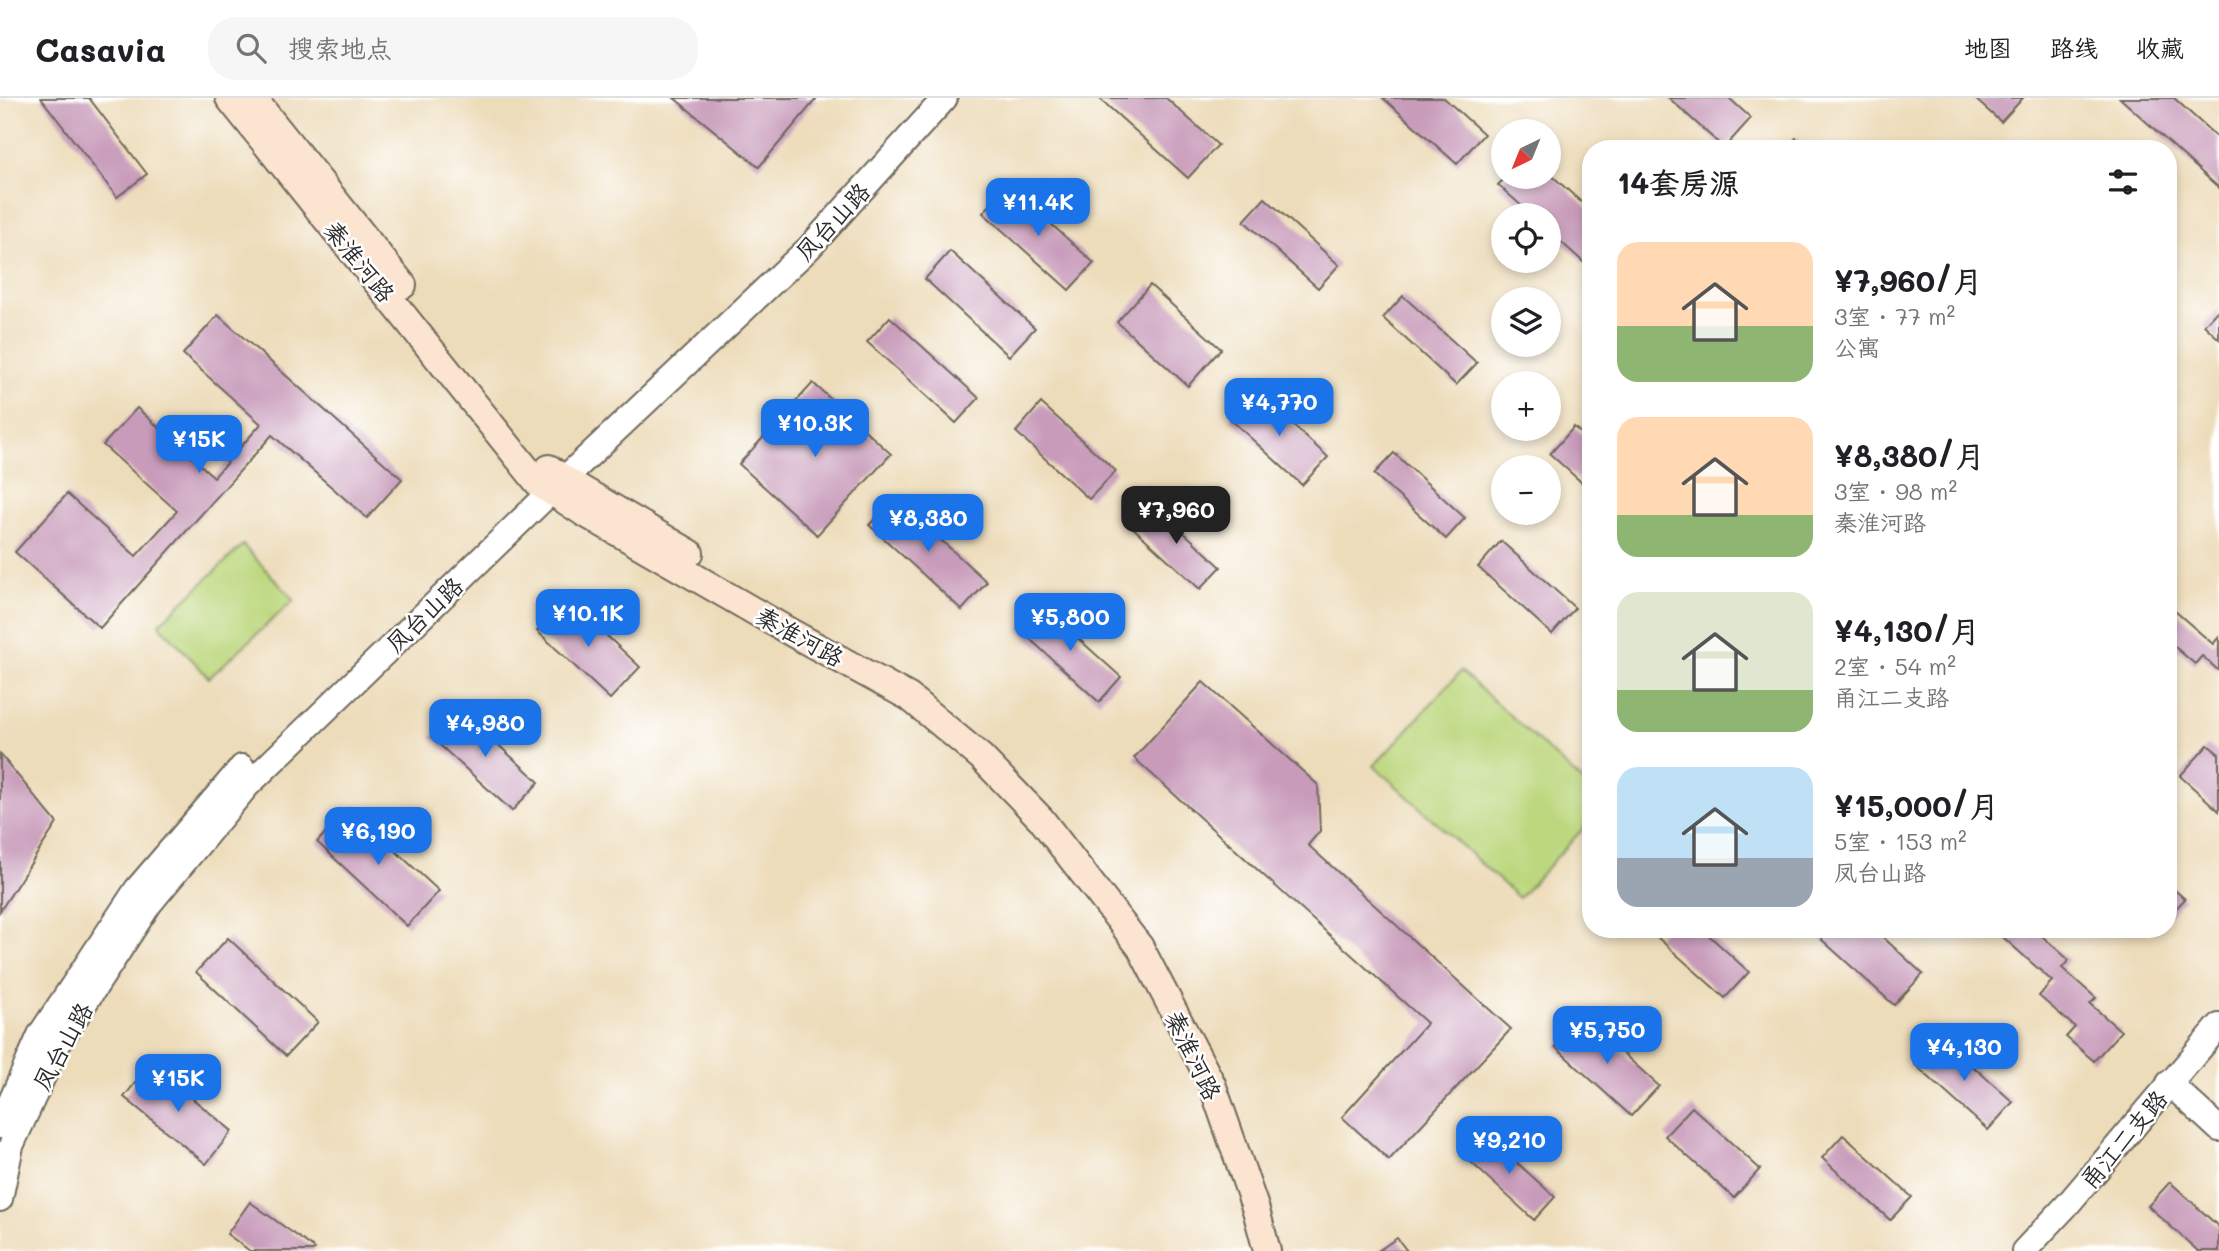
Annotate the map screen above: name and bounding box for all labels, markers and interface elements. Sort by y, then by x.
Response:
search box [208,17,698,80]
text: Casavia [35,27,166,70]
icon: search [232,29,270,67]
text: 搜索地点 [288,31,392,65]
text: 地图 [1964,32,2012,63]
text: 路线 [2050,32,2098,63]
text: 收藏 [2136,32,2184,63]
north arrow [1491,119,1561,189]
map controls [1491,119,1561,525]
text: 14套房源 [1617,162,1739,202]
icon: filters [2104,163,2142,201]
street label: 凤台山路 [788,175,876,267]
pin: ¥11.4K [981,178,1095,238]
text: ¥11.4K [1002,186,1074,216]
button: locate [1491,203,1561,273]
street label: 秦淮河路 [318,214,402,308]
text: ¥7,960/月 [1834,260,1983,300]
icon: home [1673,270,1757,354]
button: layers [1491,287,1561,357]
text: 3室 · 77 m² [1834,301,1955,331]
text: 公寓 [1834,332,1880,362]
button: + [1491,371,1561,441]
pin: ¥4,770 [1222,378,1336,438]
text: ¥4,770 [1240,386,1318,416]
pin: ¥10.3K [758,400,872,459]
text: ¥10.3K [777,407,853,437]
pin: ¥15K [158,416,240,475]
text: ¥15K [172,423,226,453]
text: ¥8,380/月 [1834,435,1985,475]
icon: home [1673,445,1757,529]
button: − [1491,455,1561,525]
text: 3室 · 98 m² [1834,476,1957,506]
pin: ¥7,960 [1119,486,1233,546]
pin: ¥8,380 [871,494,985,554]
text: ¥7,960 [1137,494,1215,524]
text: ¥8,380 [888,502,968,532]
text: 秦淮河路 [1834,507,1926,537]
street label: 凤台山路 [379,570,469,658]
pin: ¥10.1K [531,589,645,649]
pin: ¥5,800 [1013,594,1127,653]
text: ¥10.1K [552,597,624,627]
street label: 秦淮河路 [751,599,849,673]
text: ¥5,800 [1030,601,1110,631]
text: ¥4,130/月 [1834,610,1980,650]
icon: home [1673,620,1757,704]
text: 2室 · 54 m² [1834,651,1956,681]
text: 甬江二支路 [1834,682,1949,712]
pin: ¥4,980 [428,700,542,759]
text: ¥4,980 [445,707,525,737]
text: ¥15,000/月 [1834,785,1999,825]
icon: home [1673,795,1757,879]
pin: ¥6,190 [321,808,435,867]
text: ¥6,190 [341,815,415,845]
text: 5室 · 153 m² [1834,826,1967,856]
text: 凤台山路 [1834,857,1926,887]
street label: 凤台山路 [25,997,99,1095]
street label: 秦淮河路 [1159,1005,1229,1105]
pin: ¥5,750 [1550,1006,1664,1066]
text: ¥5,750 [1569,1014,1645,1044]
pin: ¥4,130 [1907,1024,2021,1083]
text: ¥4,130 [1926,1031,2002,1061]
pin: ¥15K [137,1054,219,1114]
text: ¥15K [151,1062,205,1092]
street label: 甬江二支路 [2073,1083,2173,1195]
pin: ¥9,210 [1452,1116,1566,1176]
text: ¥9,210 [1472,1124,1546,1154]

